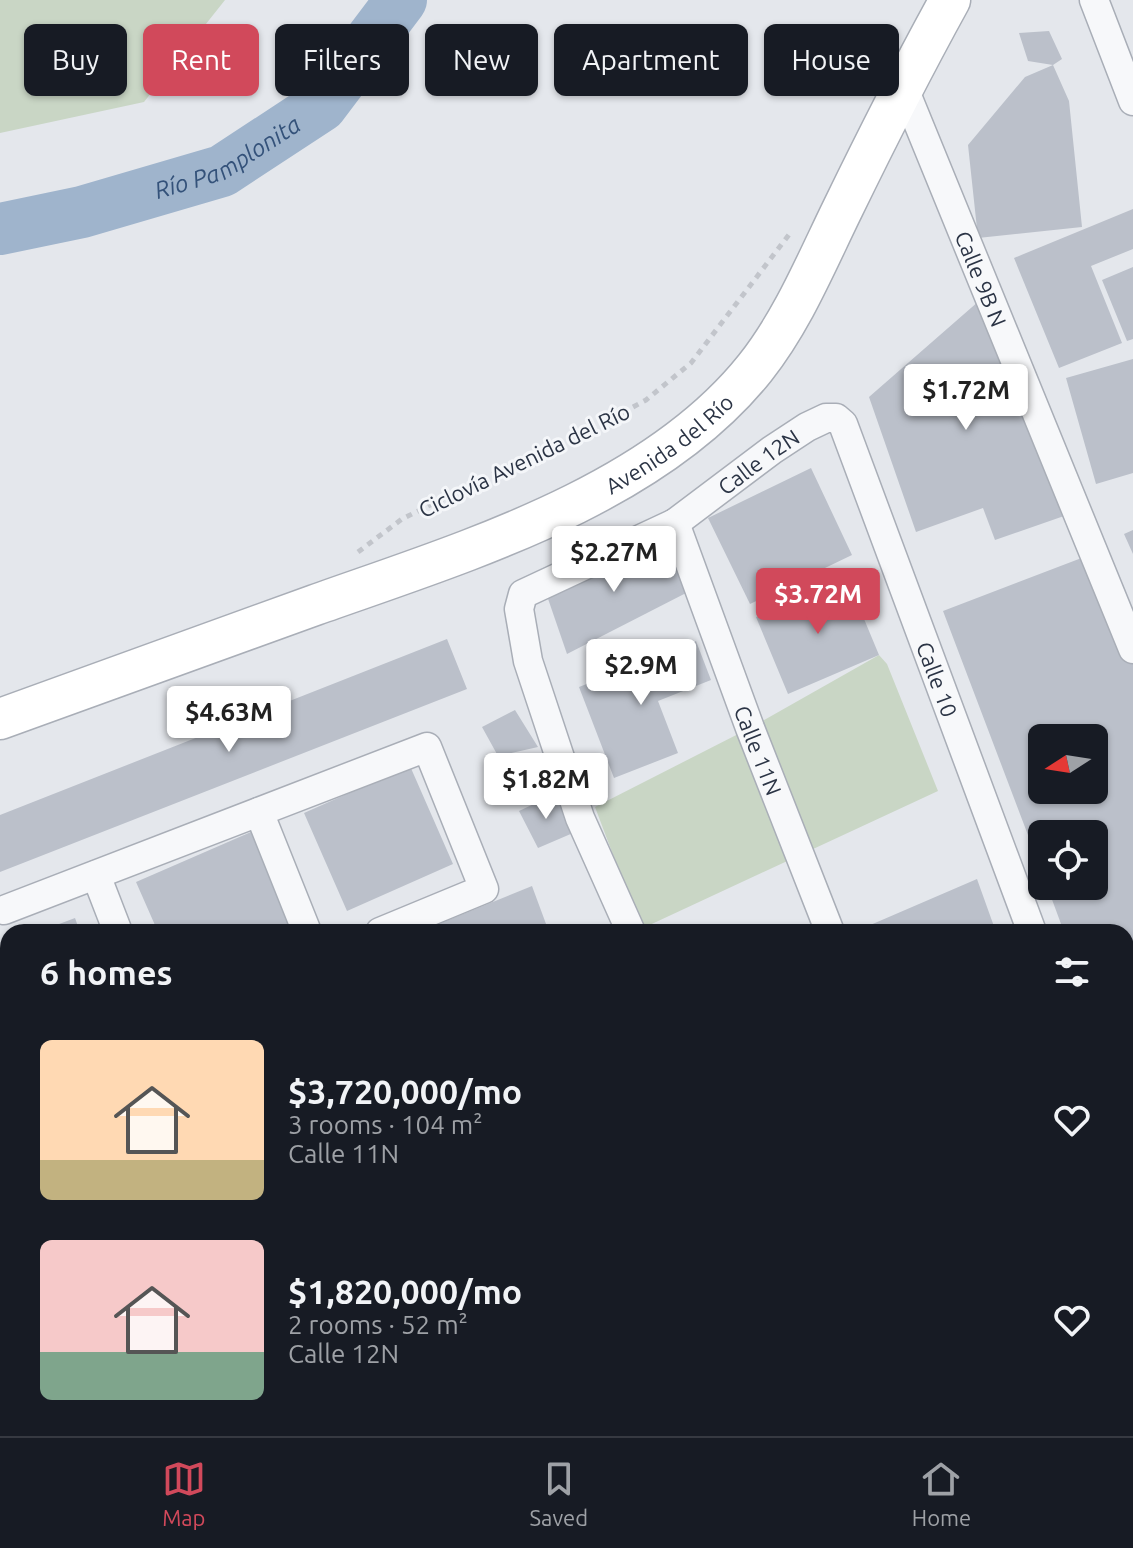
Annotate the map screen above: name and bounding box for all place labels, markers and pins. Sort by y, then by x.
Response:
pin: $1.72M [901,364,1031,432]
pin: $2.27M [549,526,679,594]
pin: $3.72M [753,568,883,636]
pin: $2.9M [585,639,697,707]
pin: $4.63M [164,686,294,754]
pin: $1.82M [481,753,611,821]

